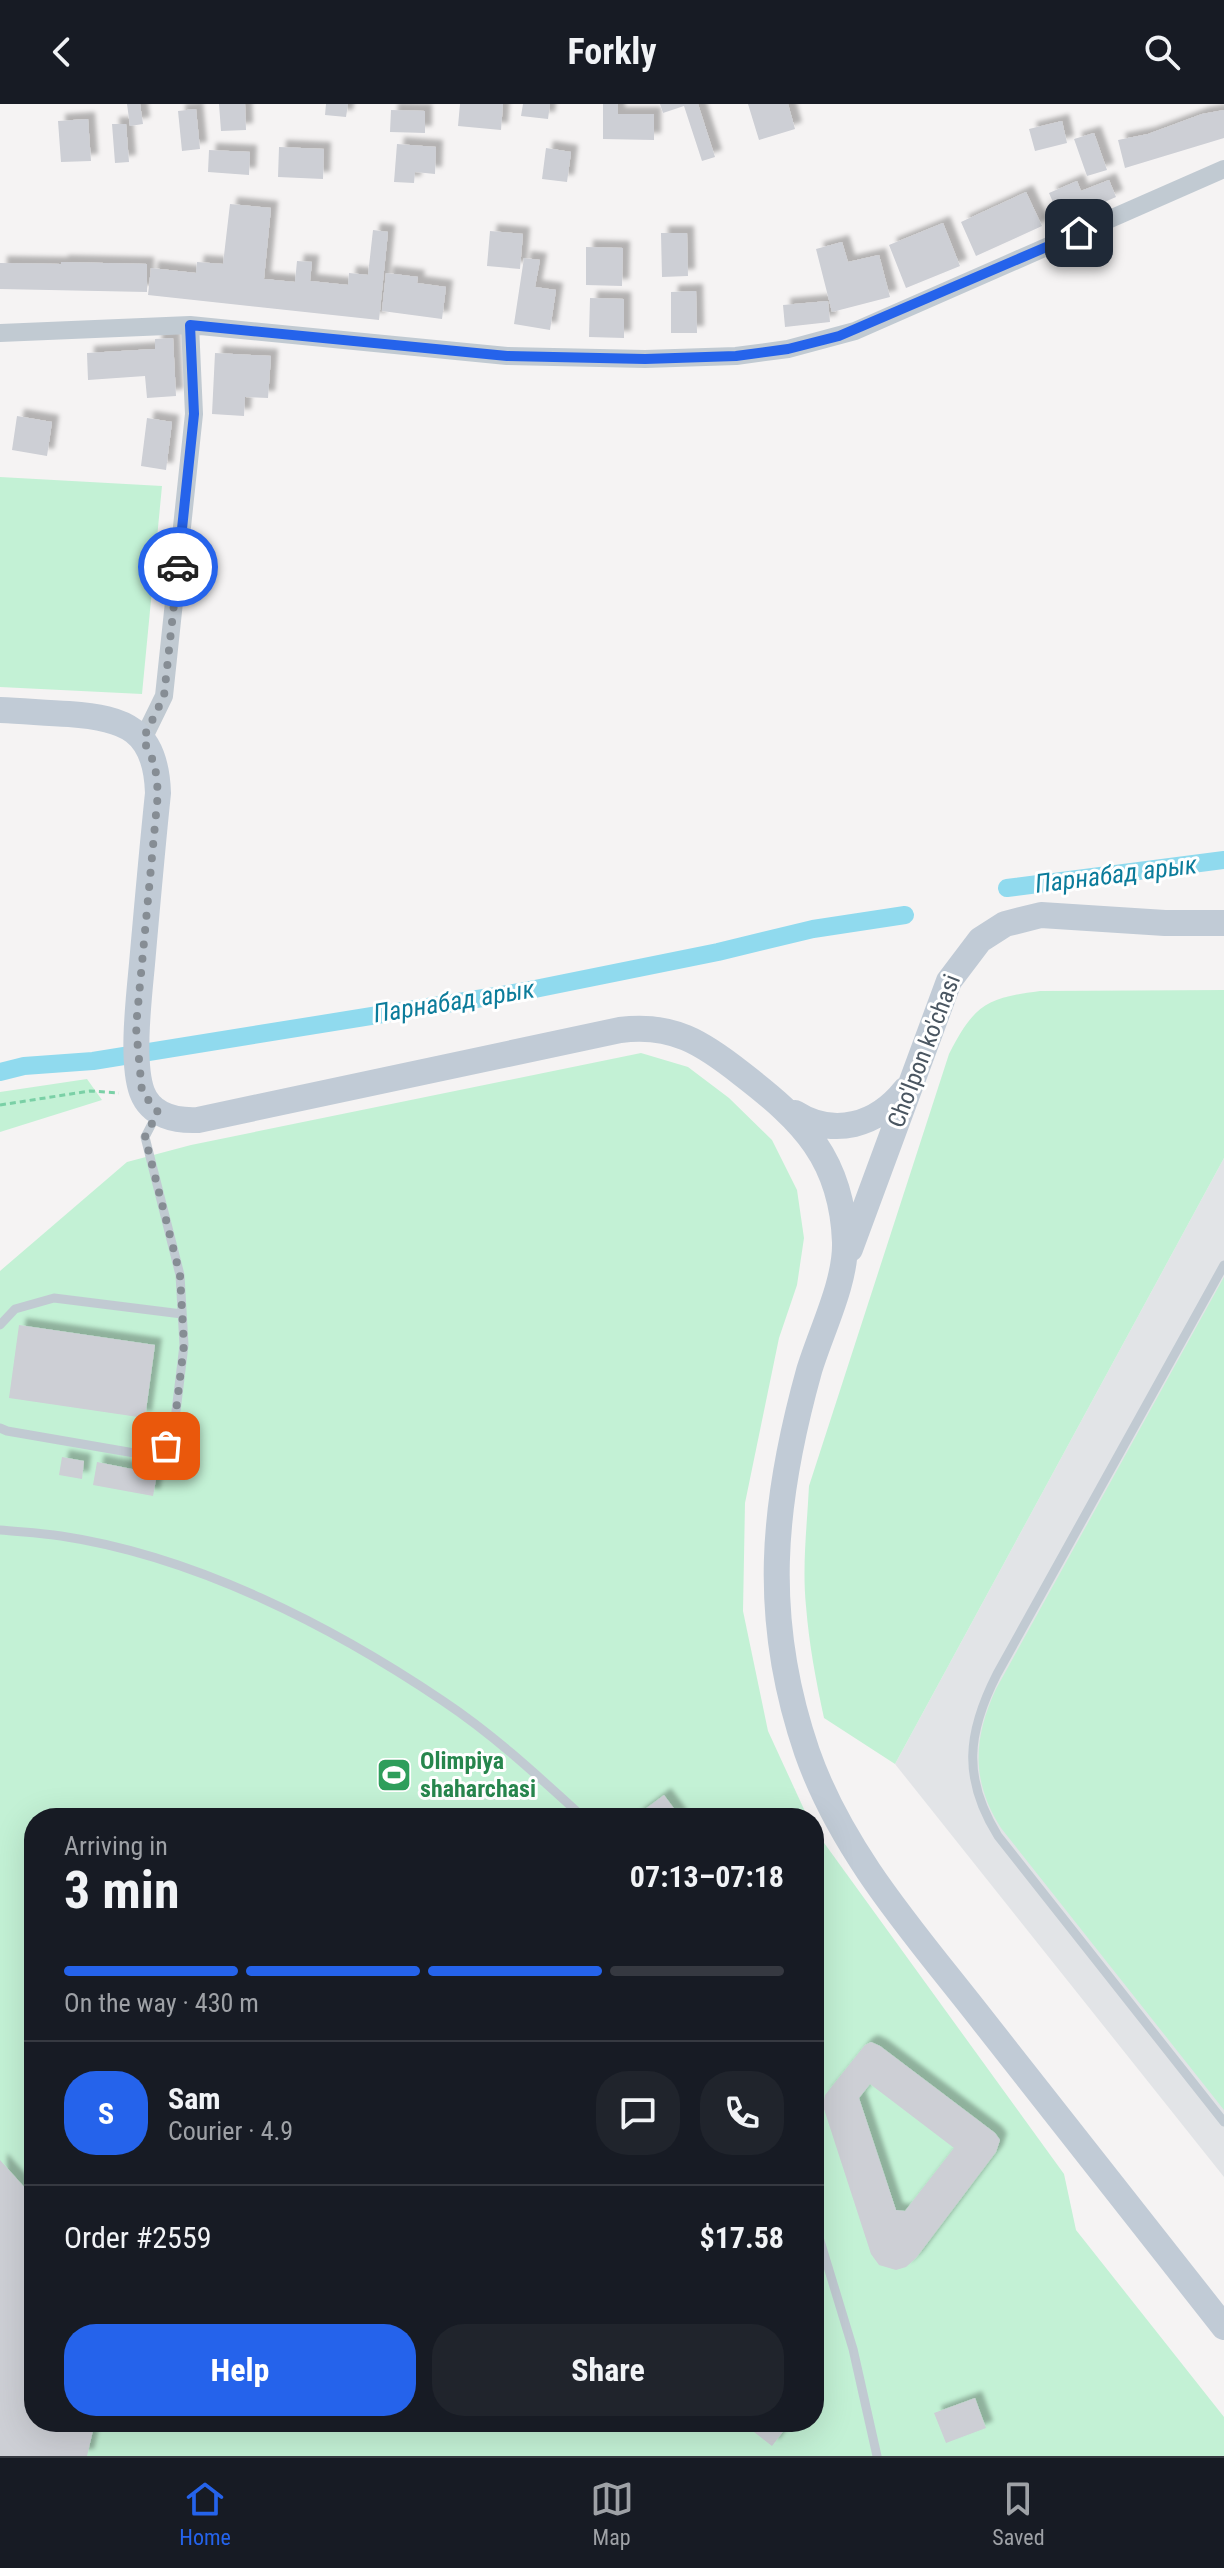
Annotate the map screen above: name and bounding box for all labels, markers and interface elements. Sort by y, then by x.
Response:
icon: back [40,30,84,74]
icon: search [1140,30,1184,74]
text: Forkly [568,31,656,73]
pin [1045,199,1113,267]
icon: home [1057,211,1101,255]
courier [138,527,218,607]
icon: car [156,545,200,589]
water label: Парнабад арык [1033,849,1199,899]
street label: Cho'lpon ko'chasi [882,970,966,1132]
water label: Парнабад арык [371,973,538,1029]
pin [132,1412,200,1480]
icon: bag [144,1424,188,1468]
place label: Olimpiya shaharchasi [420,1747,536,1803]
sports icon: Olimpiya shaharchasi [375,1756,413,1794]
text: Arriving in [64,1831,168,1861]
text: 07:13–07:18 [630,1859,784,1894]
text: 3 min [64,1860,180,1921]
text: On the way · 430 m [64,1988,259,2018]
button: chat [596,2071,680,2155]
button: phone [700,2071,784,2155]
text: Sam [168,2081,221,2116]
text: S [98,2096,114,2131]
text: Courier · 4.9 [168,2116,293,2146]
text: Order #2559 [64,2220,212,2255]
text: $17.58 [699,2220,784,2255]
button: Help [64,2324,416,2416]
button: Share [432,2324,784,2416]
tab: Home [179,2477,231,2550]
tab: Map [590,2477,634,2550]
tab: Saved [992,2477,1045,2550]

